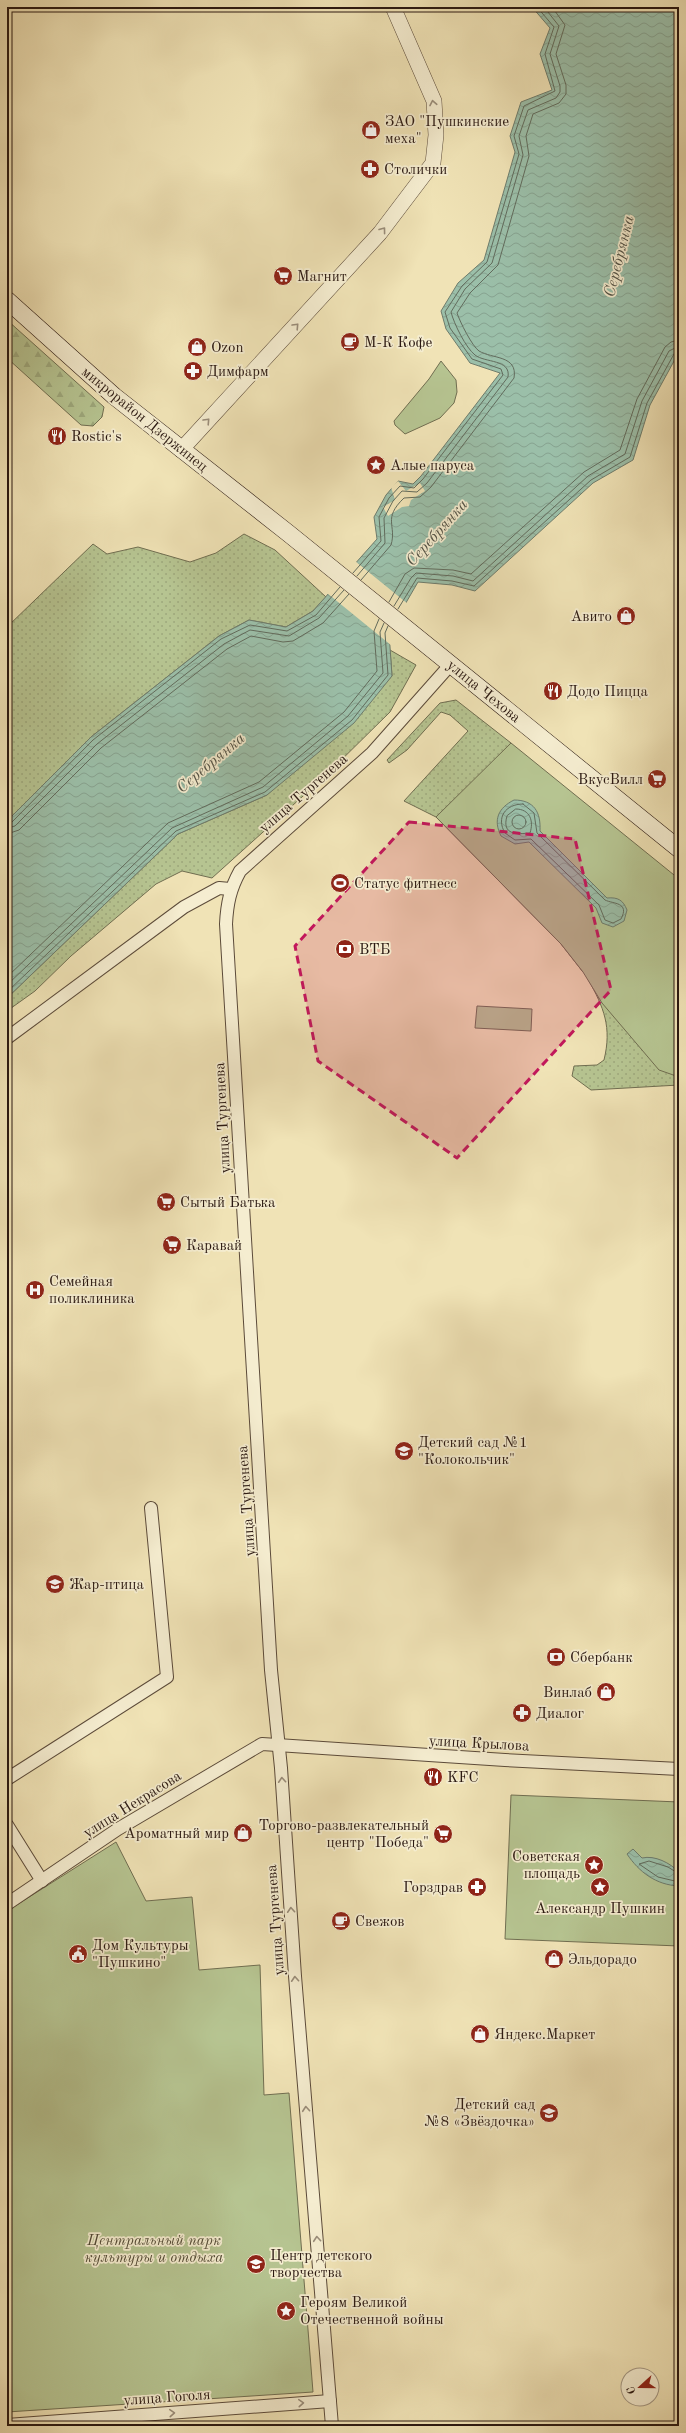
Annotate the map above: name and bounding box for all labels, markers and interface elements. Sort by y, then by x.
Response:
one-way arrow [429,99,438,106]
place label: ЗАО "Пушкинские меха" [385,115,509,147]
shop icon: ЗАО "Пушкинские меха" [360,119,382,141]
pharmacy icon: Столички [359,158,381,180]
place label: Столички [384,163,447,178]
water label: Серебрянка [602,214,638,299]
one-way arrow [378,227,385,234]
supermarket icon: Магнит [272,265,294,287]
place label: Магнит [297,270,347,285]
one-way arrow [291,323,298,330]
cafe icon: М-К Кофе [339,331,361,353]
shop icon: Ozon [186,336,208,358]
place label: М-К Кофе [364,336,433,351]
place label: Ozon [211,341,244,356]
pharmacy icon: Димфарм [182,360,204,382]
street label: микрорайон Дзержинец [78,365,210,476]
place label: Димфарм [207,365,269,380]
one-way arrow [203,418,210,426]
restaurant icon: Rostic's [46,425,68,447]
place label: Rostic's [71,430,122,445]
place icon: Алые паруса [365,454,387,476]
place label: Алые паруса [390,459,475,474]
water label: Серебрянка [404,497,472,570]
shop icon: Авито [615,605,637,627]
place label: Авито [571,610,612,625]
street label: улица Чехова [443,658,523,727]
restaurant icon: Додо Пицца [542,680,564,702]
place label: Додо Пицца [567,685,648,700]
water label: Серебрянка [174,730,249,797]
street label: улица Тургенева [257,752,351,836]
supermarket icon: ВкусВилл [646,768,668,790]
place label: ВкусВилл [578,773,643,788]
sports icon: Статус фитнесс [329,872,351,894]
place label: Статус фитнесс [354,877,457,892]
bank icon: ВТБ [334,938,356,960]
place label: ВТБ [359,943,390,958]
street label: улица Тургенева [213,1061,234,1174]
supermarket icon: Сытый Батька [155,1191,177,1213]
place label: Сытый Батька [180,1196,276,1211]
supermarket icon: Каравай [161,1234,183,1256]
place label: Каравай [186,1239,242,1254]
place label: Семейная поликлиника [49,1275,135,1307]
hospital icon: Семейная поликлиника [24,1279,46,1301]
place label: Детский сад №1 "Колокольчик" [418,1436,528,1468]
school or university icon: Детский сад №1 "Колокольчик" [393,1440,415,1462]
street label: улица Тургенева [236,1444,259,1557]
school or university icon: Жар-птица [44,1573,66,1595]
place label: Жар-птица [69,1578,144,1593]
bank icon: Сбербанк [545,1646,567,1668]
place label: Сбербанк [570,1651,633,1666]
shop icon: Винлаб [595,1681,617,1703]
place label: Винлаб [543,1686,592,1701]
pharmacy icon: Диалог [511,1702,533,1724]
place label: Диалог [536,1707,584,1722]
street label: улица Крылова [428,1734,530,1755]
restaurant icon: KFC [422,1766,444,1788]
street label: улица Некрасова [81,1769,185,1841]
place label: KFC [447,1771,479,1786]
one-way arrow [278,1777,287,1784]
place label: Торгово-развлекательный центр "Победа" [258,1819,429,1851]
shop icon: Ароматный мир [232,1822,254,1844]
supermarket icon: Торгово-развлекательный центр "Победа" [432,1823,454,1845]
place label: Ароматный мир [124,1827,229,1842]
place label: Советская площадь [512,1850,580,1882]
place icon: Советская площадь [583,1854,605,1876]
street label: улица Тургенева [265,1863,288,1976]
pharmacy icon: Горздрав [466,1876,488,1898]
place icon: Александр Пушкин [589,1876,611,1898]
place label: Горздрав [403,1881,463,1896]
place label: Александр Пушкин [535,1902,665,1917]
one-way arrow [286,1907,295,1913]
cafe icon: Свежов [330,1910,352,1932]
place label: Свежов [355,1915,405,1930]
place label: Дом Культуры "Пушкино" [92,1939,189,1971]
public building icon: Дом Культуры "Пушкино" [67,1943,89,1965]
shop icon: Эльдорадо [543,1948,565,1970]
place label: Эльдорадо [568,1953,637,1968]
one-way arrow [291,1976,300,1982]
shop icon: Яндекс.Маркет [469,2023,491,2045]
place label: Яндекс.Маркет [494,2028,595,2043]
place label: Детский сад №8 «Звёздочка» [424,2098,536,2130]
school or university icon: Детский сад №8 «Звёздочка» [538,2102,560,2124]
one-way arrow [301,2106,310,2112]
park label: Центральный парк культуры и отдыха [85,2234,223,2266]
one-way arrow [312,2236,321,2242]
place label: Центр детского творчества [270,2249,372,2281]
school or university icon: Центр детского творчества [245,2253,267,2275]
place label: Героям Великой Отечественной войны [300,2296,444,2328]
place icon: Героям Великой Отечественной войны [275,2300,297,2322]
north arrow [620,2367,660,2407]
text: С [626,2385,639,2395]
street label: улица Гоголя [123,2388,211,2409]
one-way arrow [298,2399,304,2408]
one-way arrow [169,2408,175,2417]

